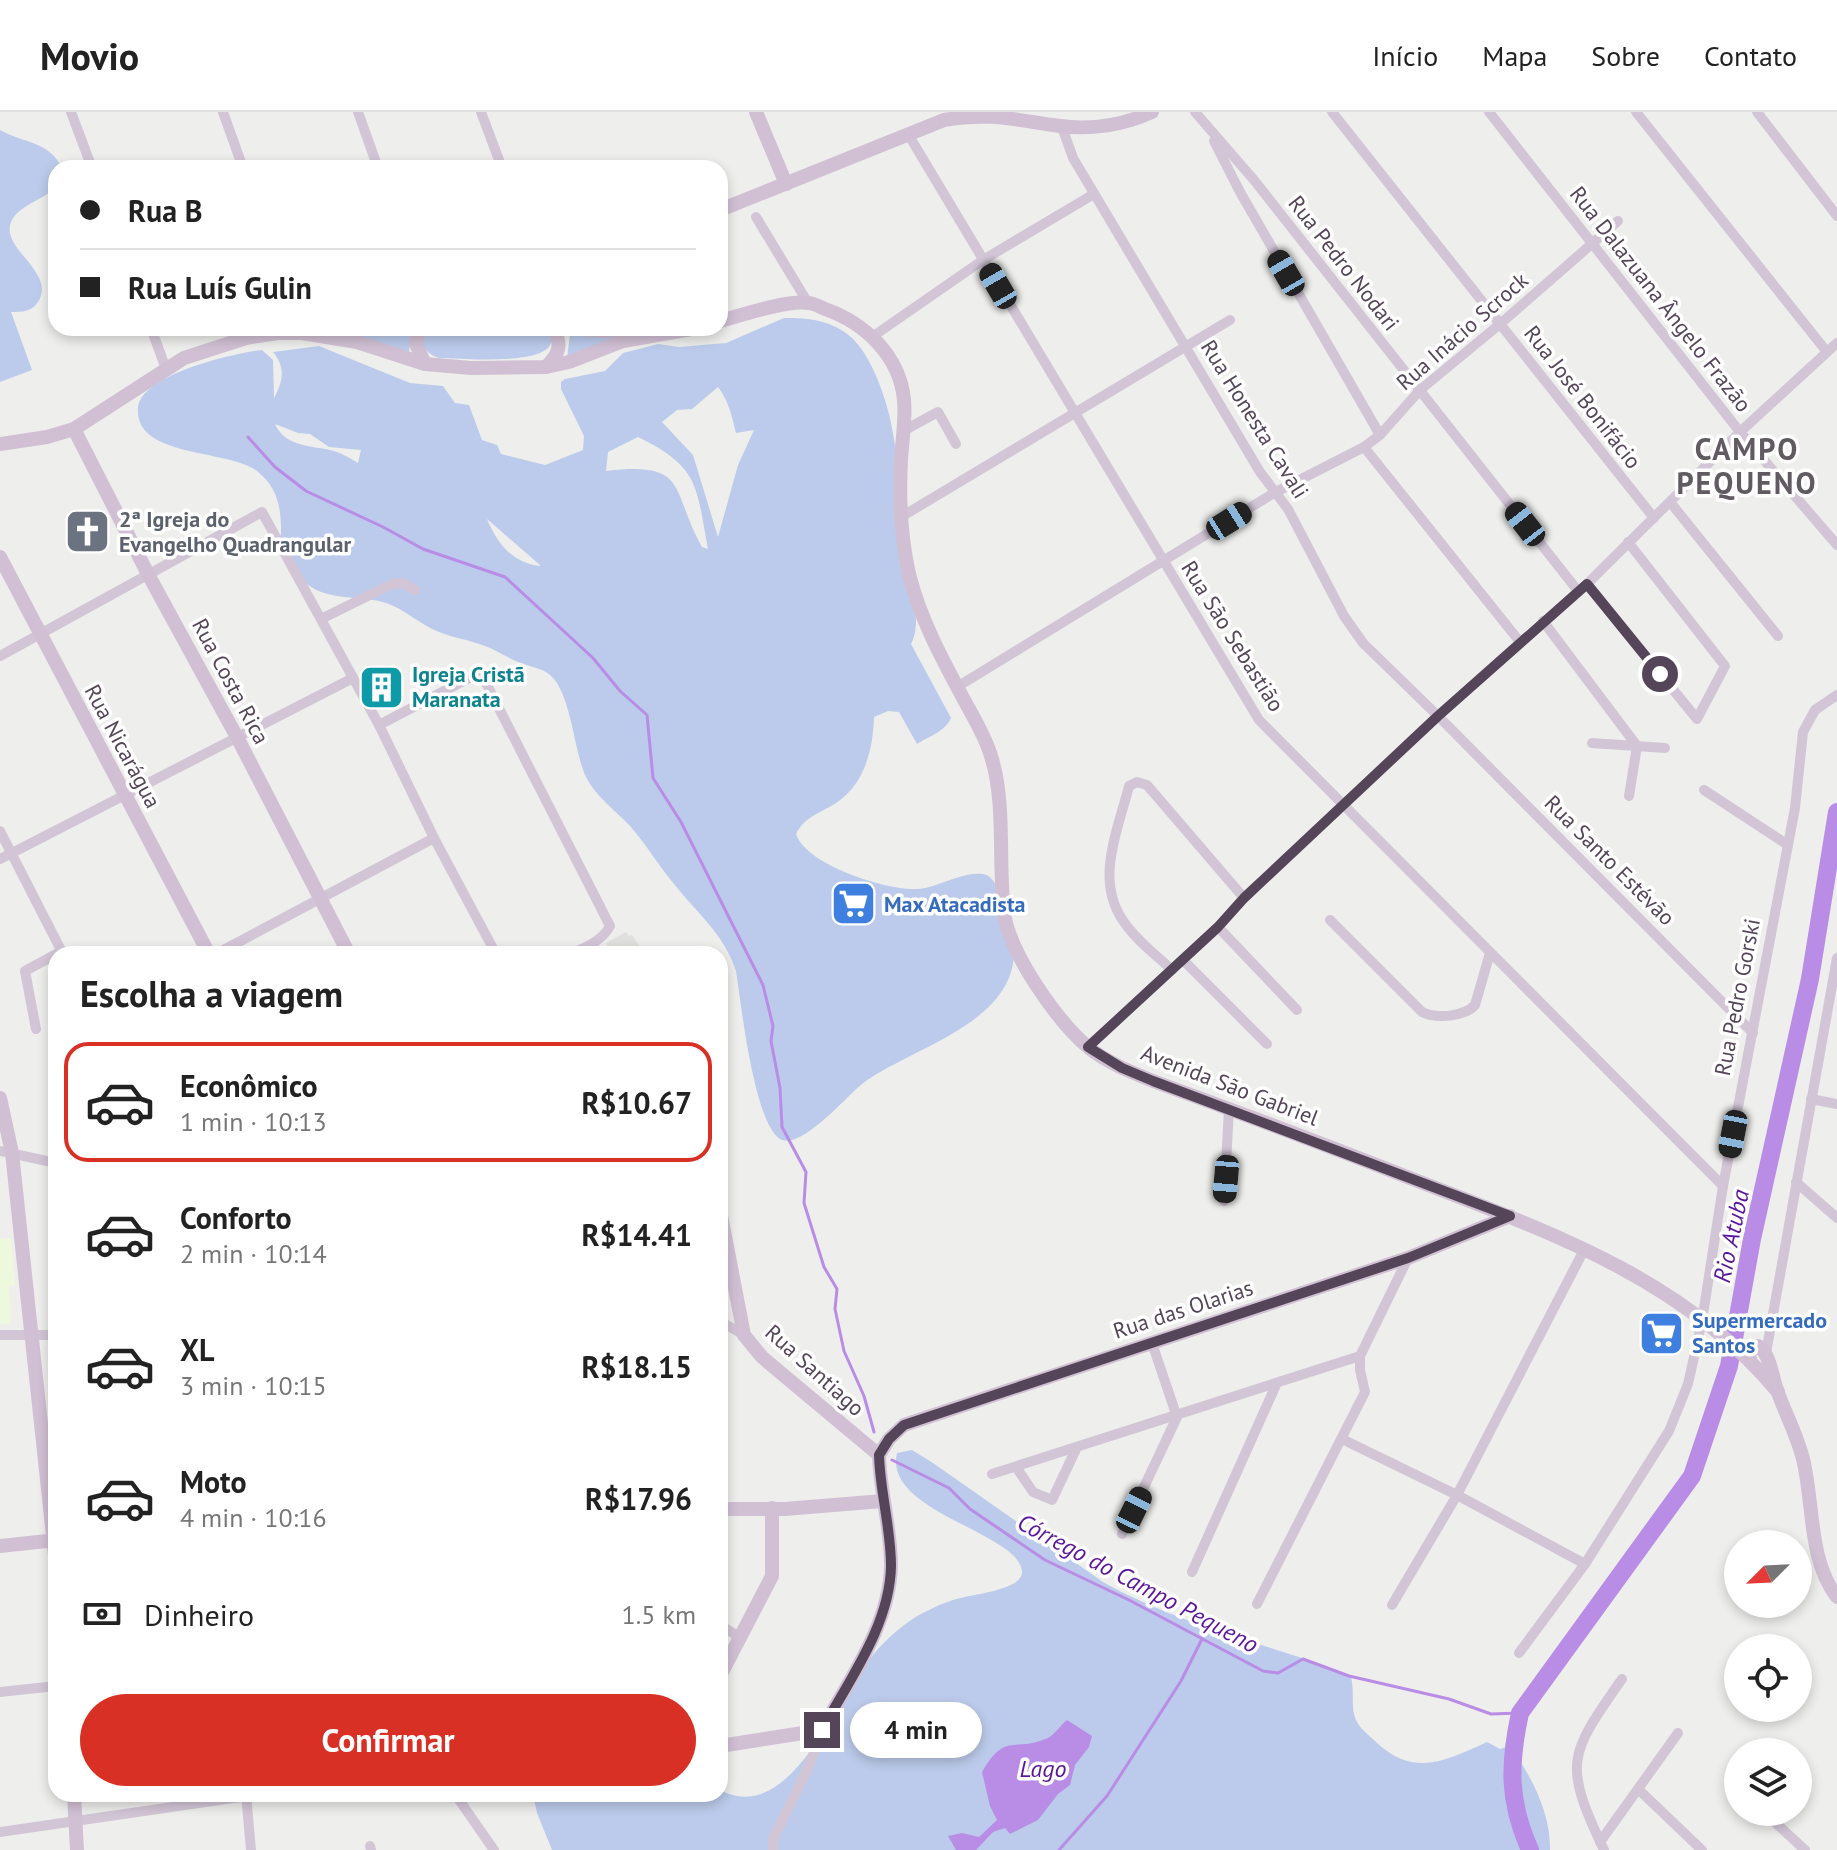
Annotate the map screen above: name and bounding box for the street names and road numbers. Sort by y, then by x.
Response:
street label: Rua Dalazuana Ângelo Frazão [1564,180,1758,418]
street label: Rua Pedro Nodari [1283,190,1405,336]
street label: Rua Inácio Scrock [1390,266,1534,396]
street label: Rua José Bonifácio [1518,320,1648,474]
street label: Rua Honesta Cavali [1195,335,1315,503]
street label: Rua São Sebastião [1175,555,1291,717]
street label: Rua Costa Rica [186,613,276,749]
street label: Rua Nicarágua [79,679,167,813]
street label: Rua Santo Estévão [1539,789,1681,931]
street label: Rua Pedro Gorski [1708,916,1766,1078]
street label: Avenida São Gabriel [1137,1038,1323,1132]
street label: Rua das Olarias [1110,1273,1256,1345]
street label: Rua Santiago [760,1318,870,1422]

